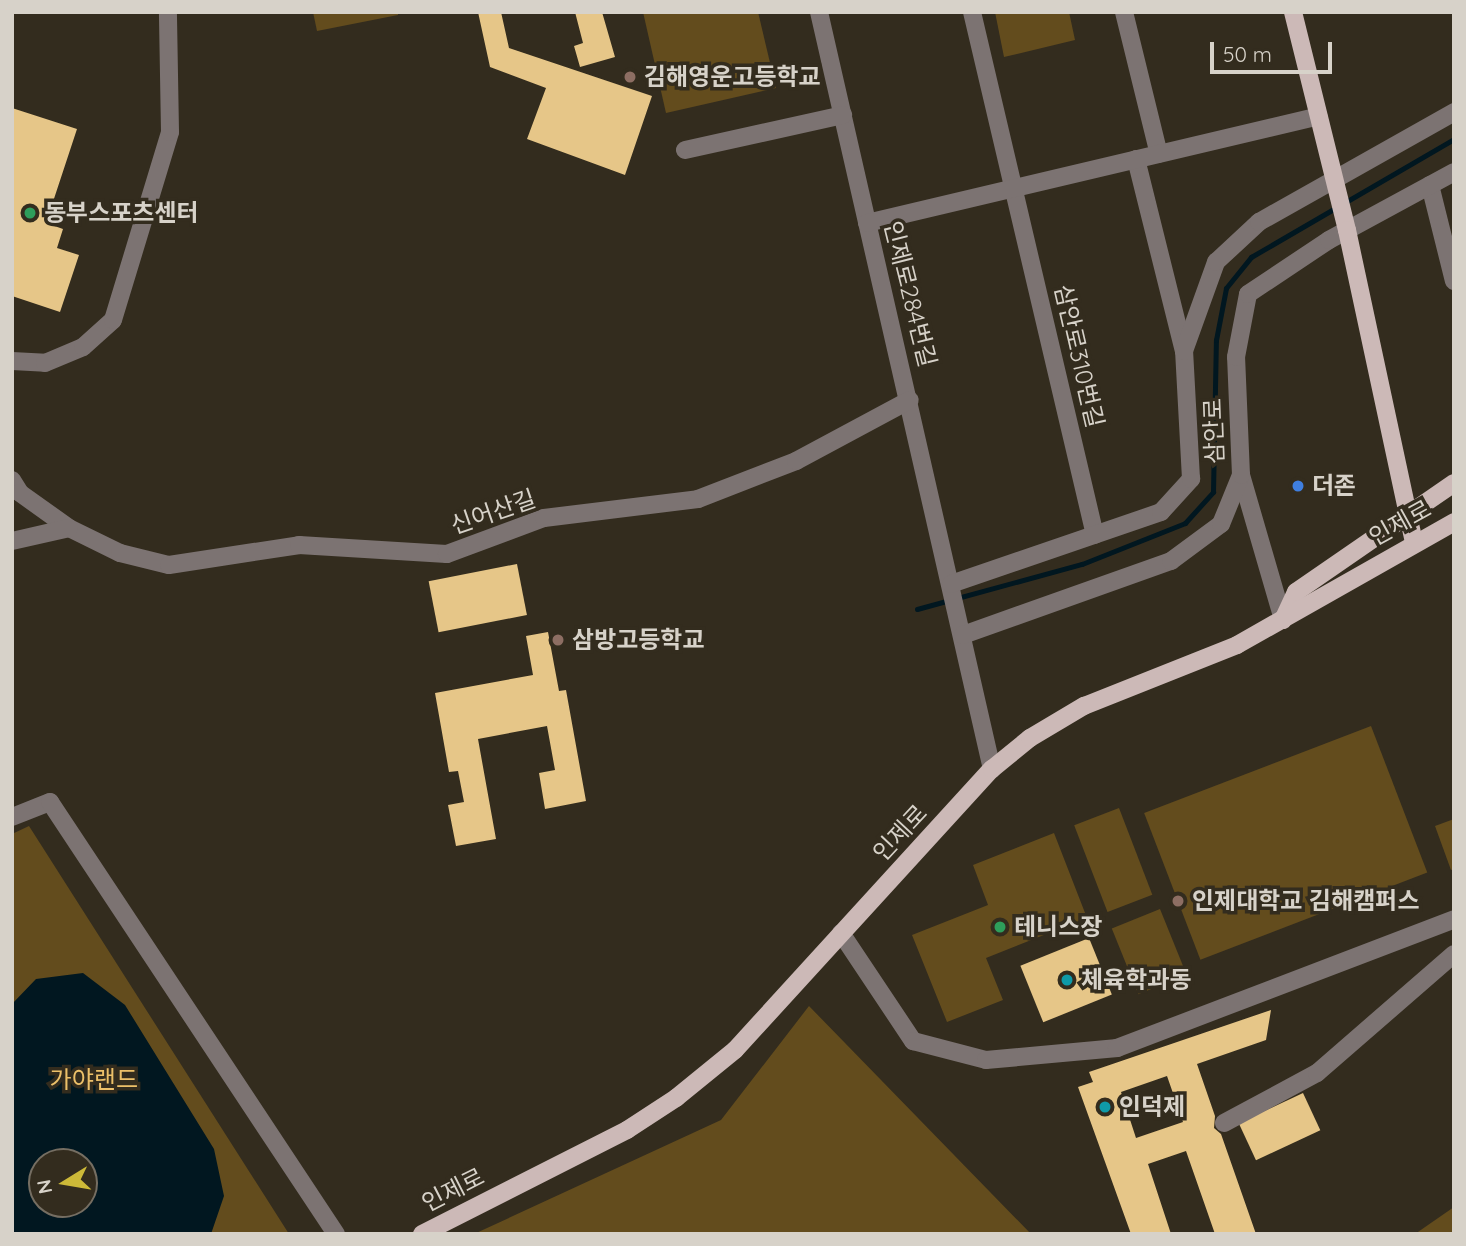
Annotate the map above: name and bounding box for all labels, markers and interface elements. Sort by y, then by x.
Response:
scale bar [1214,28,1336,72]
text: 50 m [1223,41,1272,67]
place label: 김해영운고등학교 [644,63,821,91]
marker: 김해영운고등학교 [622,69,638,85]
place label: 동부스포츠센터 [44,199,199,227]
marker: 동부스포츠센터 [22,205,38,221]
street label: 인제로284번길 [878,218,942,370]
street label: 삼안로310번길 [1049,282,1109,430]
street label: 삼안로 [1198,397,1230,465]
place label: 더존 [1312,472,1356,500]
marker: 더존 [1290,478,1306,494]
street label: 신어산길 [447,484,539,540]
street label: 인제로 [1364,494,1436,552]
place label: 삼방고등학교 [572,626,704,654]
marker: 삼방고등학교 [550,632,566,648]
street label: 인제로 [867,799,933,867]
place label: 인제대학교 김해캠퍼스 [1192,887,1420,915]
marker: 인제대학교 김해캠퍼스 [1170,893,1186,909]
place label: 테니스장 [1014,913,1102,941]
marker: 테니스장 [992,919,1008,935]
place label: 체육학과동 [1081,966,1191,994]
marker: 체육학과동 [1059,972,1075,988]
park label: 가야랜드 [50,1066,138,1094]
place label: 인덕제 [1119,1093,1185,1121]
marker: 인덕제 [1097,1099,1113,1115]
north arrow [28,1148,98,1218]
street label: 인제로 [417,1162,489,1218]
text: N [31,1177,57,1196]

